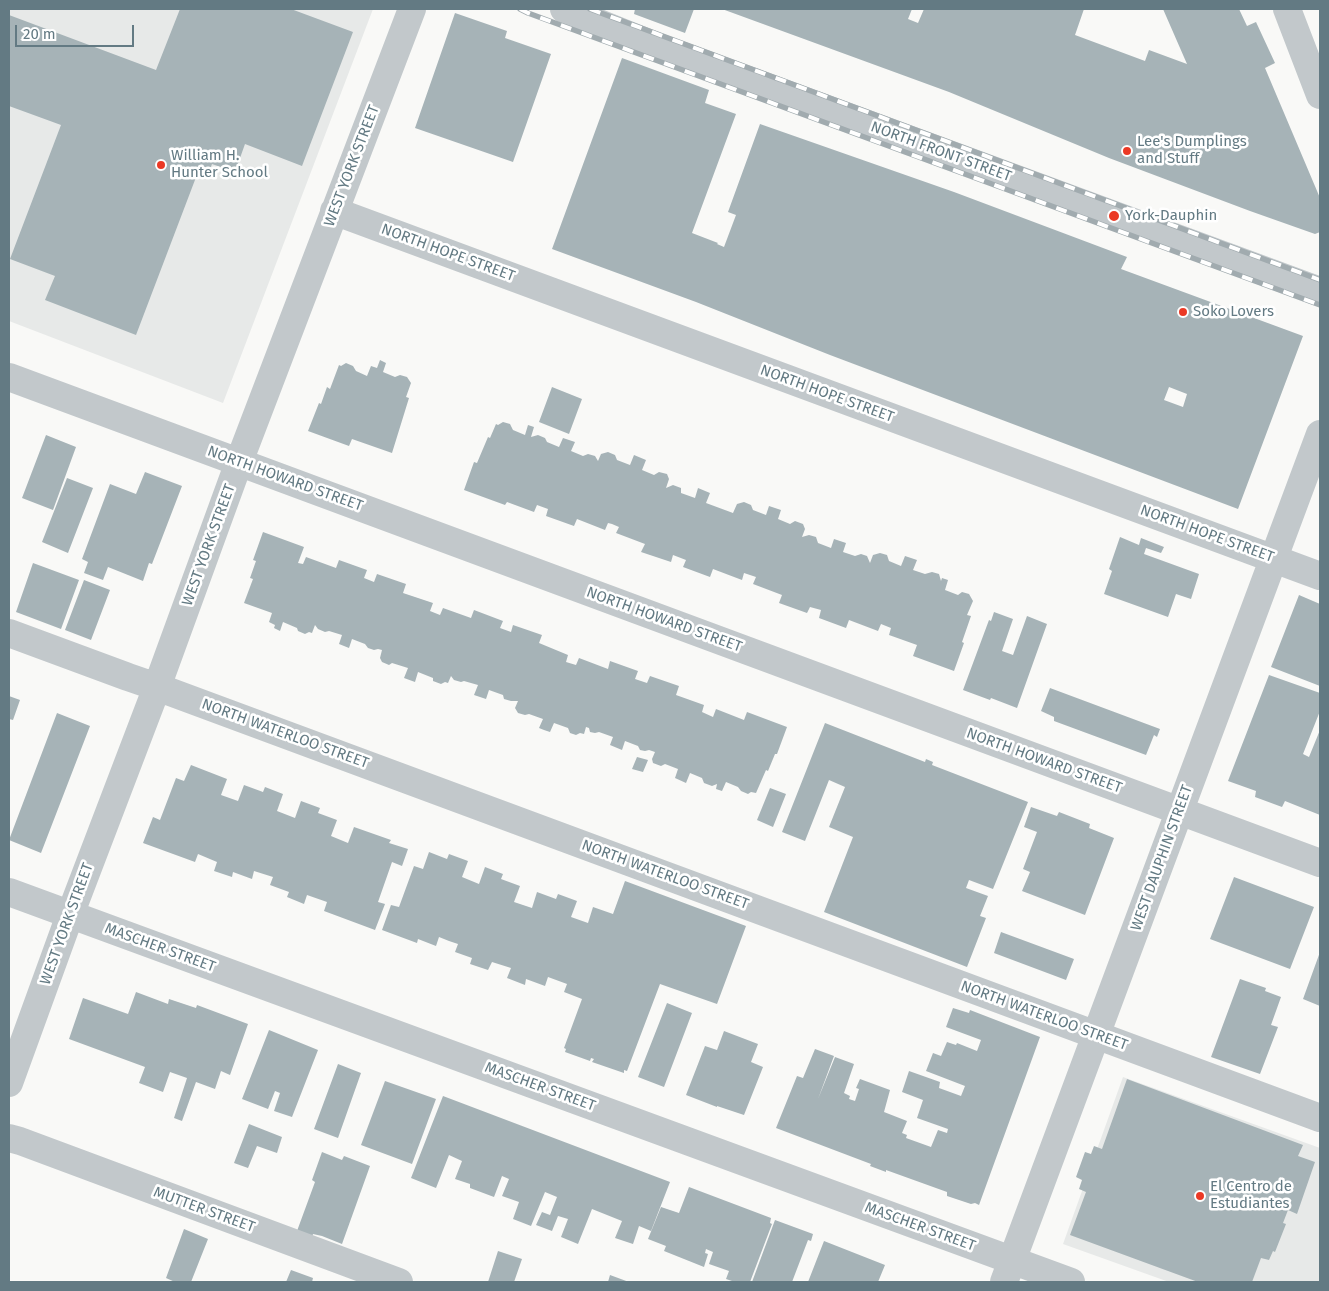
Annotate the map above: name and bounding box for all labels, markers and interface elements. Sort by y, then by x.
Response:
scale bar [18,15,136,47]
text: 20 m [23,25,56,43]
street label: WEST YORK STREET [321,103,383,229]
street label: NORTH FRONT STREET [868,118,1014,186]
place label: Lee's Dumplings and Stuff [1137,133,1247,168]
marker: Lee's Dumplings and Stuff [1121,145,1133,157]
place label: William H. Hunter School [171,147,268,182]
marker: William H. Hunter School [155,159,167,171]
place label: York-Dauphin [1125,207,1217,225]
marker: York-Dauphin [1107,209,1121,223]
street label: NORTH HOPE STREET [379,220,517,286]
place label: Soko Lovers [1193,303,1274,321]
marker: Soko Lovers [1177,306,1189,318]
street label: NORTH HOPE STREET [758,361,896,427]
street label: NORTH HOWARD STREET [205,442,365,516]
street label: WEST YORK STREET [179,482,239,608]
street label: NORTH HOPE STREET [1138,501,1276,567]
street label: NORTH HOWARD STREET [584,583,744,657]
street label: NORTH WATERLOO STREET [199,695,371,773]
street label: NORTH HOWARD STREET [964,724,1124,798]
street label: WEST DAUPHIN STREET [1127,783,1197,933]
street label: NORTH WATERLOO STREET [579,836,751,914]
street label: WEST YORK STREET [37,861,97,987]
street label: MASCHER STREET [102,920,218,976]
street label: NORTH WATERLOO STREET [958,977,1130,1055]
street label: MASCHER STREET [482,1059,598,1115]
place label: El Centro de Estudiantes [1210,1178,1292,1213]
street label: MUTTER STREET [151,1183,257,1237]
marker: El Centro de Estudiantes [1194,1190,1206,1202]
street label: MASCHER STREET [862,1199,978,1255]

